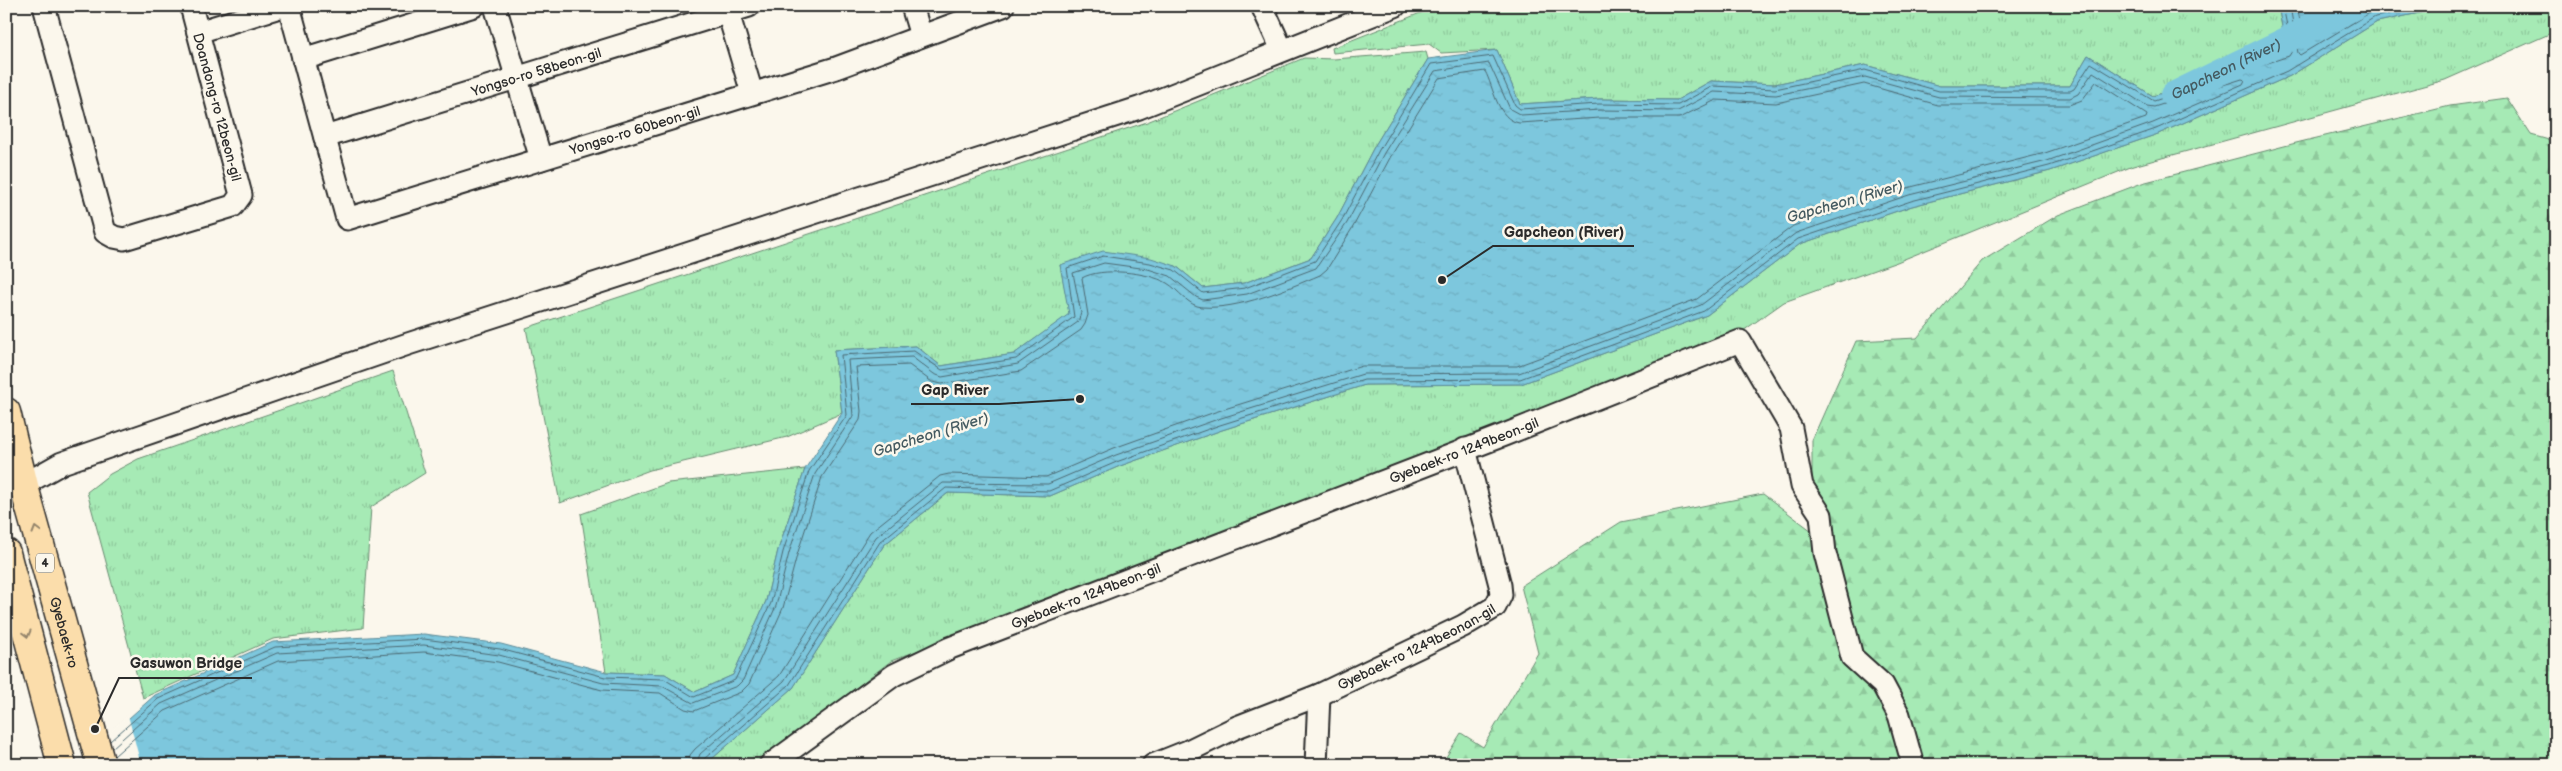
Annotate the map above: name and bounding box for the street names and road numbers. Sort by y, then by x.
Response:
street label: Doandong-ro 12beon-gil [189,31,245,183]
street label: Yongso-ro 58beon-gil [468,44,603,100]
street label: Yongso-ro 60beon-gil [566,102,702,159]
street label: Gyebaek-ro 1249beon-gil [1387,414,1541,487]
road number: 4 [36,554,54,572]
street label: Gyebaek-ro 1249beon-gil [1009,559,1163,632]
street label: Gyebaek-ro [46,595,82,670]
street label: Gyebaek-ro 1249beonan-gil [1335,600,1499,693]

